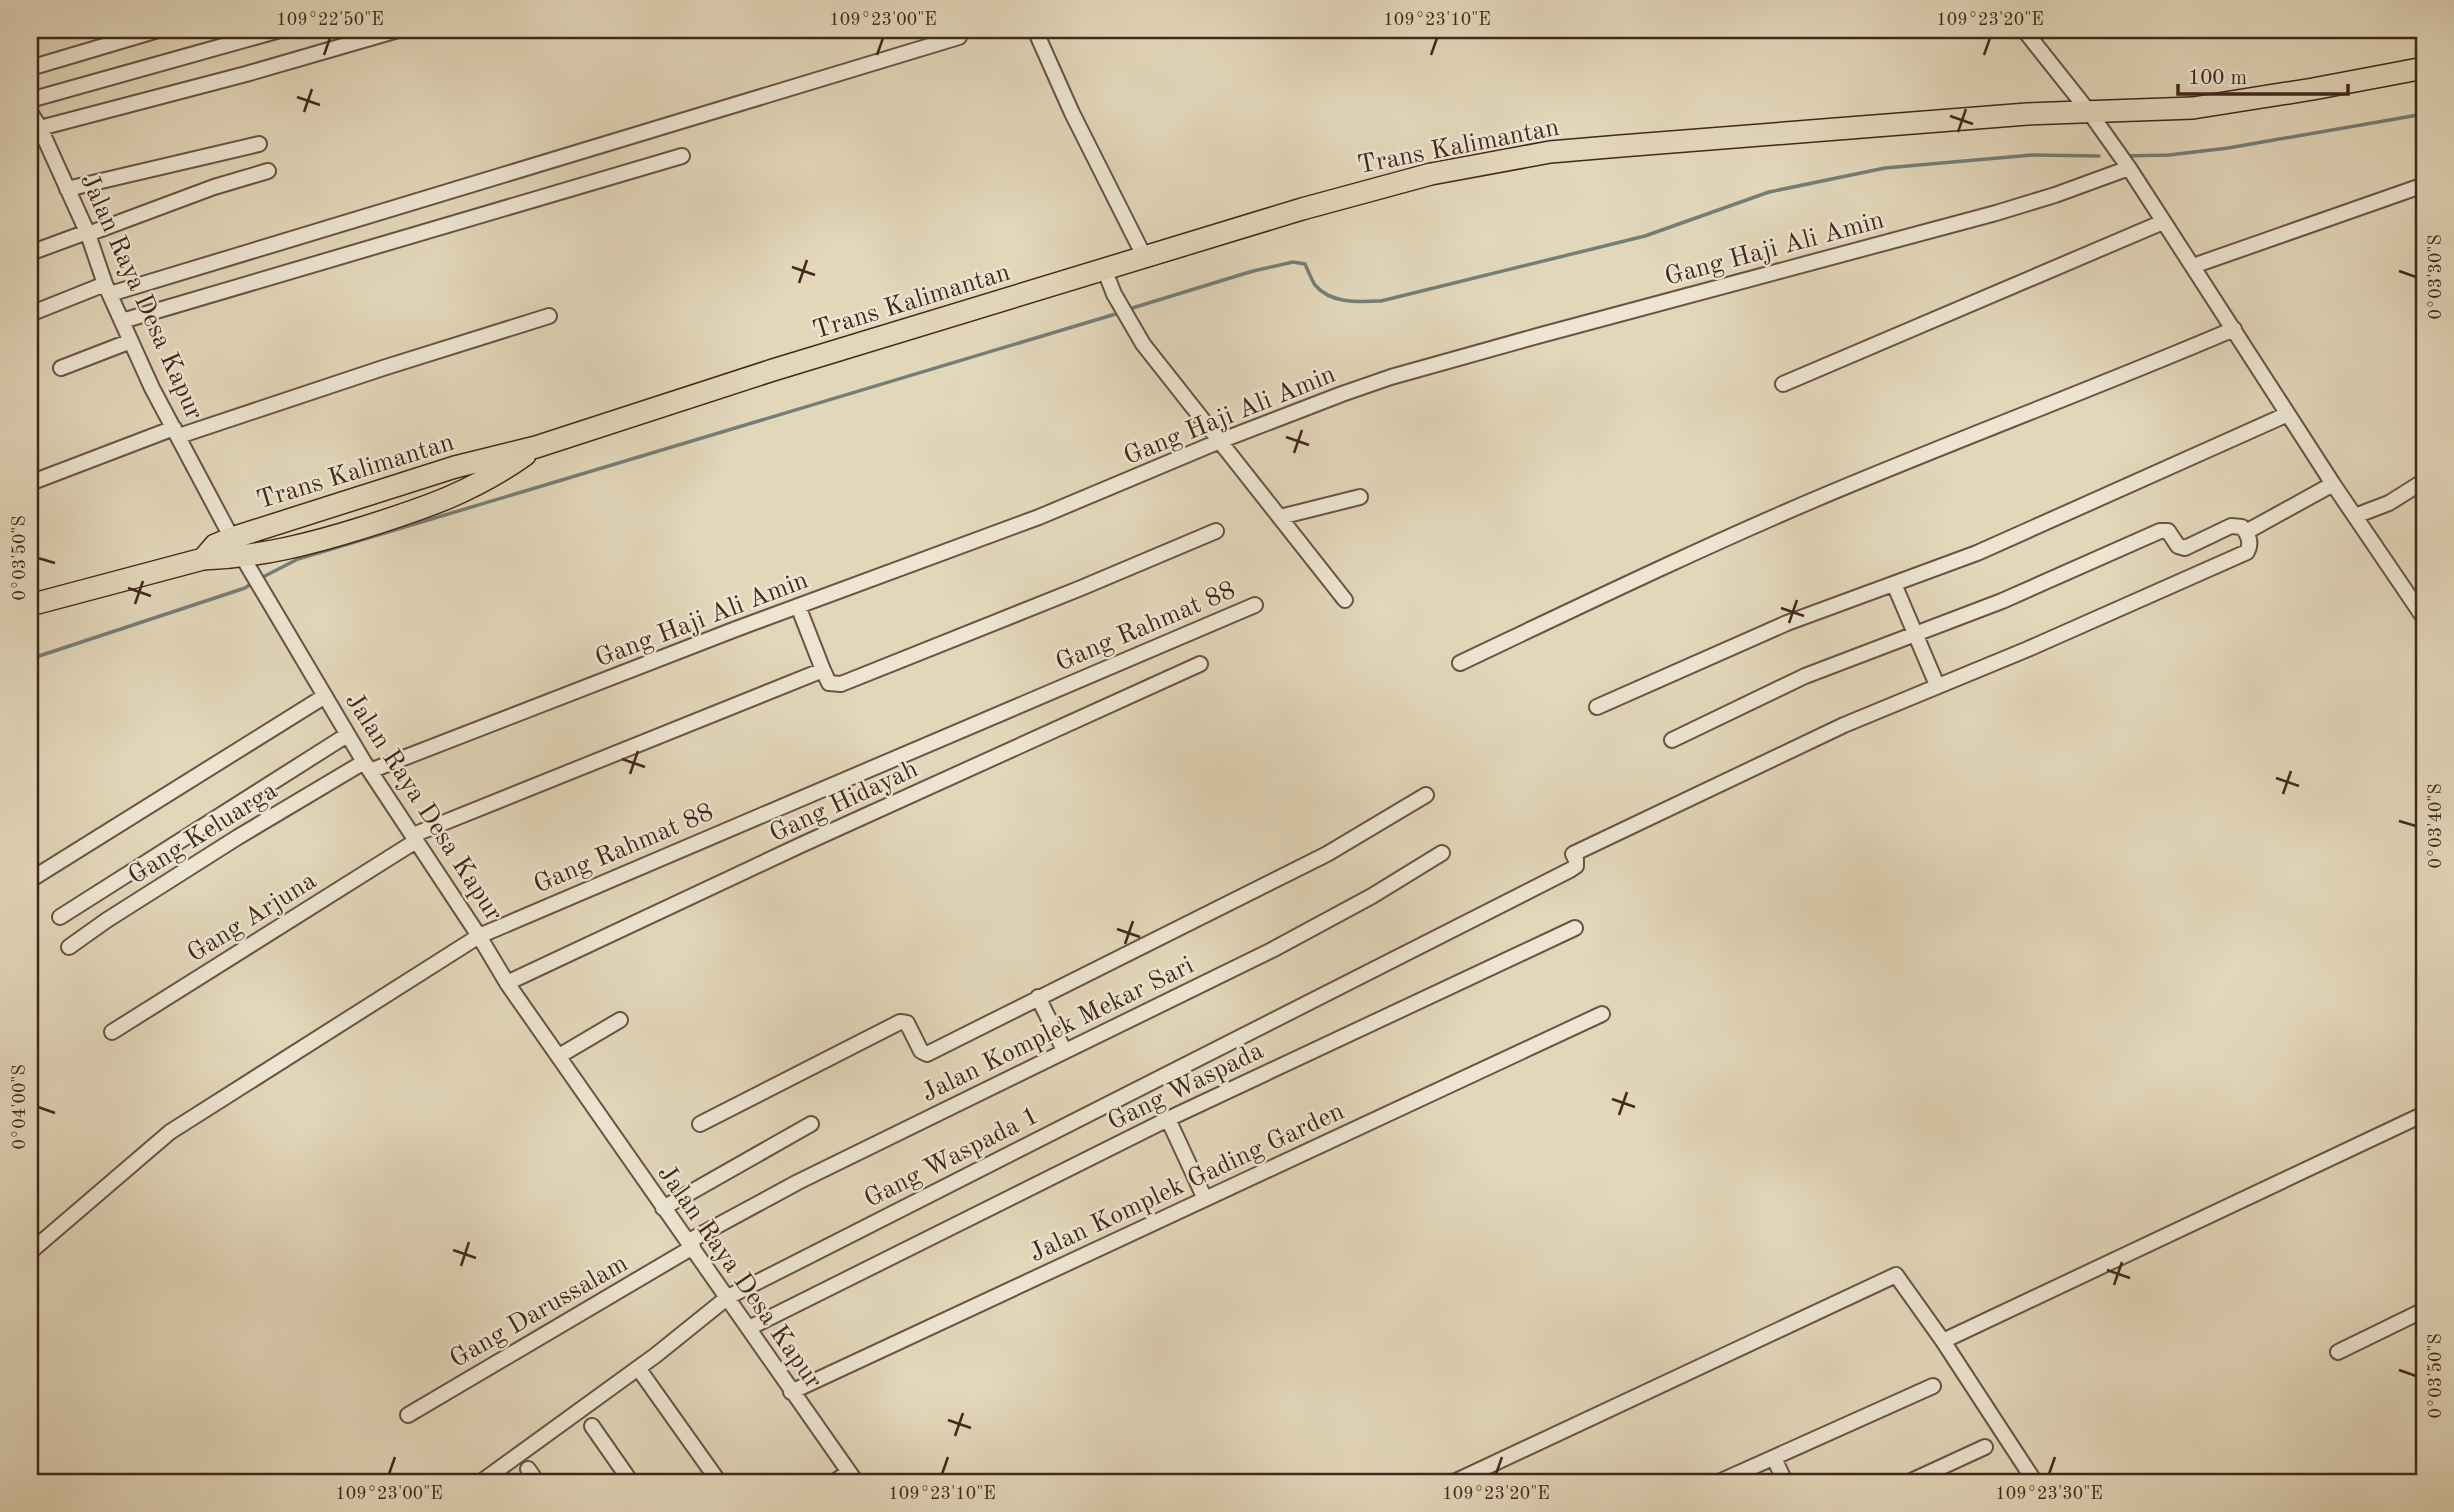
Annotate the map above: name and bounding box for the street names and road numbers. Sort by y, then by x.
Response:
street label: Trans Kalimantan [1355,115,1561,179]
street label: Jalan Raya Desa Kapur [75,170,207,424]
street label: Gang Haji Ali Amin [1662,207,1887,291]
street label: Trans Kalimantan [810,260,1013,344]
street label: Gang Haji Ali Amin [1120,362,1339,470]
street label: Trans Kalimantan [254,430,457,514]
street label: Gang Haji Ali Amin [592,567,812,672]
street label: Gang Rahmat 88 [1052,577,1239,676]
street label: Jalan Raya Desa Kapur [340,688,507,926]
street label: Gang Hidayah [766,756,922,847]
street label: Gang Keluarga [124,778,282,890]
street label: Gang Rahmat 88 [530,799,717,898]
street label: Gang Arjuna [183,868,321,968]
street label: Jalan Komplek Mekar Sari [918,953,1198,1107]
street label: Gang Waspada [1104,1038,1268,1136]
street label: Jalan Komplek Gading Garden [1026,1098,1348,1267]
street label: Gang Waspada 1 [861,1103,1043,1213]
street label: Jalan Raya Desa Kapur [652,1161,827,1394]
street label: Gang Darussalam [446,1250,632,1373]

